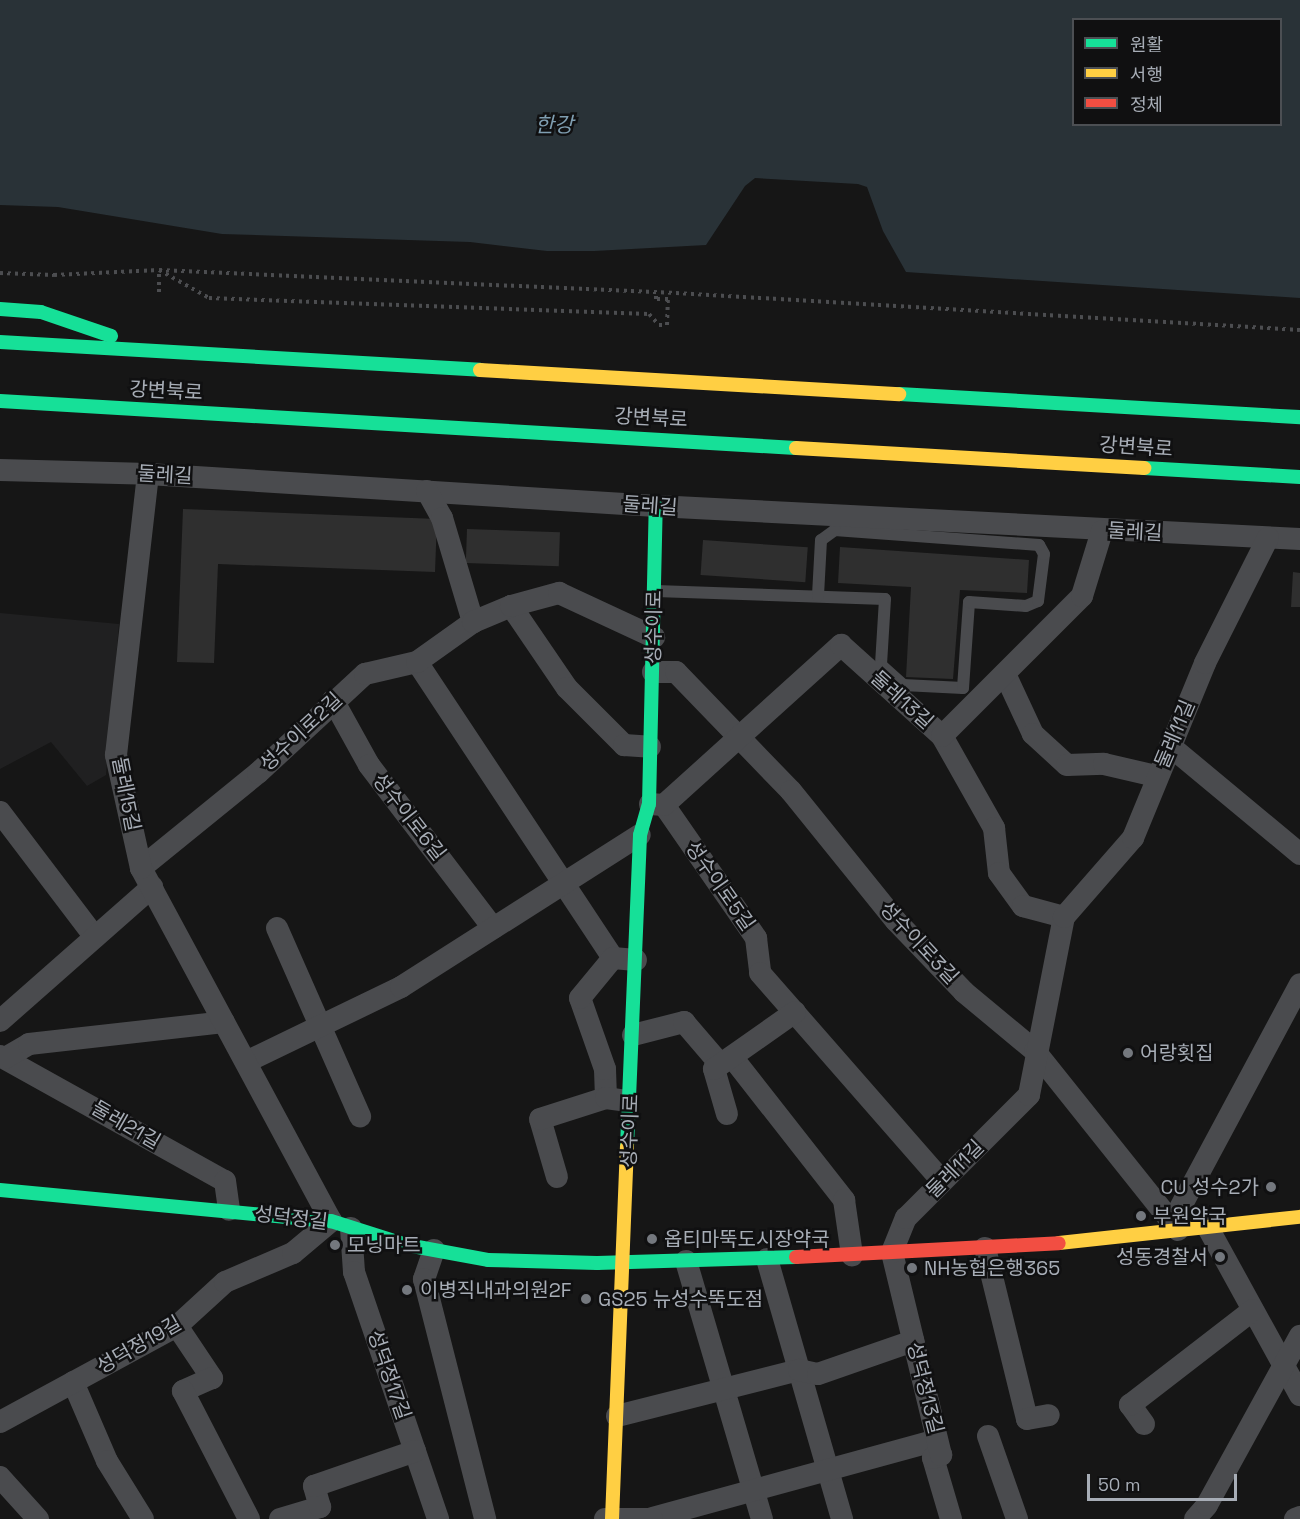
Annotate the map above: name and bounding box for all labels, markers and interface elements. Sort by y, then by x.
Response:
legend [1072,18,1282,126]
text: 원활 [1130,33,1163,56]
text: 서행 [1130,63,1163,86]
text: 정체 [1130,93,1163,116]
water label: 한강 [535,112,573,138]
street label: 강변북로 [129,377,203,405]
street label: 강변북로 [614,404,688,432]
street label: 강변북로 [1098,432,1174,462]
street label: 둘레길 [137,462,193,488]
street label: 둘레길 [622,492,678,520]
street label: 둘레길 [1107,519,1163,545]
street label: 성수이로 [641,590,667,664]
street label: 둘레13길 [866,666,938,734]
street label: 성수이로2길 [255,688,347,776]
street label: 둘레11길 [1150,696,1200,772]
street label: 둘레15길 [107,755,145,833]
street label: 성수이로6길 [367,769,451,865]
street label: 성수이로5길 [680,837,760,935]
street label: 성수이로3길 [875,897,963,989]
place label: 어랑횟집 [1140,1041,1214,1065]
marker: 어랑횟집 [1121,1046,1135,1060]
street label: 성수이로 [617,1094,643,1168]
street label: 둘레21길 [87,1096,165,1154]
street label: 둘레11길 [921,1135,989,1203]
place label: CU 성수2가 [1160,1175,1259,1199]
marker: CU 성수2가 [1264,1180,1278,1194]
street label: 성덕정길 [253,1202,329,1234]
place label: 부원약국 [1153,1204,1227,1228]
marker: 부원약국 [1134,1209,1148,1223]
place label: 옵티마뚝도시장약국 [664,1227,830,1251]
marker: 옵티마뚝도시장약국 [645,1232,659,1246]
place label: 모닝마트 [347,1233,421,1257]
marker: 모닝마트 [328,1238,342,1252]
place label: 성동경찰서 [1116,1245,1208,1269]
marker: 성동경찰서 [1213,1250,1227,1264]
place label: NH농협은행365 [924,1256,1060,1280]
marker: NH농협은행365 [905,1261,919,1275]
place label: 이병직내과의원2F [420,1278,572,1302]
marker: 이병직내과의원2F [398,1281,416,1299]
place label: GS25 뉴성수뚝도점 [598,1287,763,1311]
marker: GS25 뉴성수뚝도점 [579,1292,593,1306]
street label: 성덕정19길 [92,1311,186,1379]
street label: 성덕정17길 [362,1327,416,1423]
street label: 성덕정13길 [902,1339,948,1437]
scale bar [1090,1462,1240,1500]
text: 50 m [1098,1473,1140,1496]

